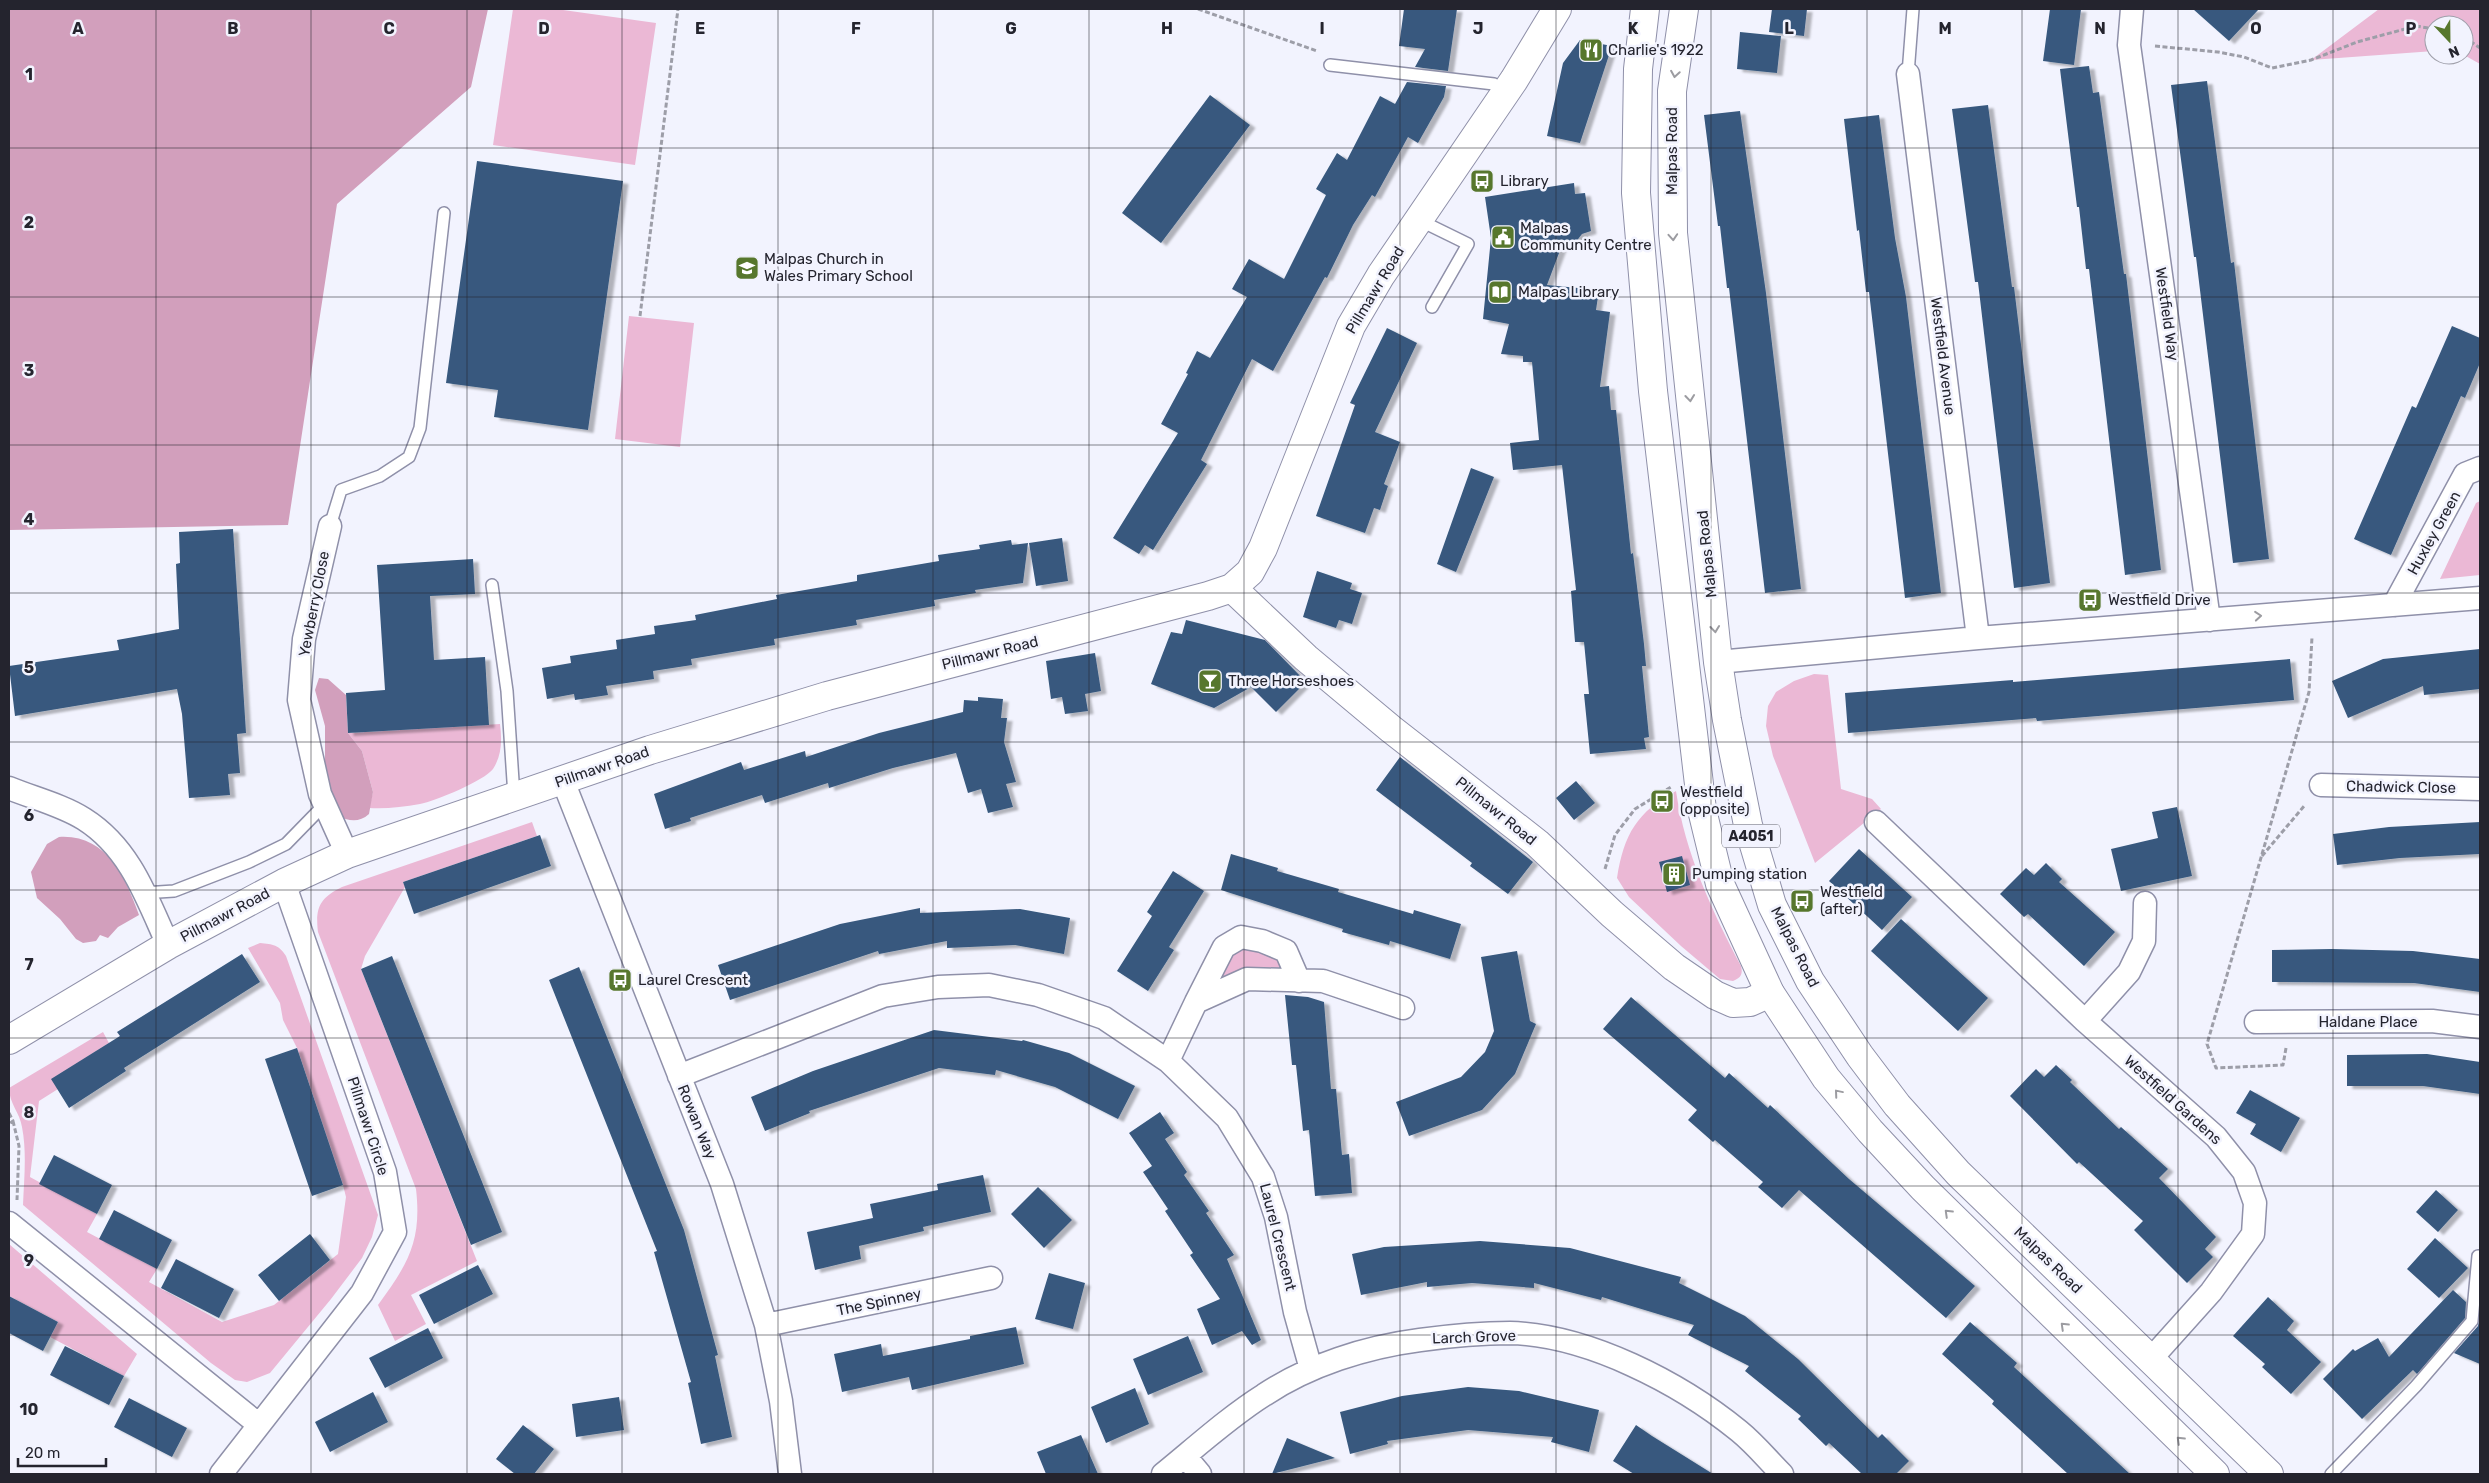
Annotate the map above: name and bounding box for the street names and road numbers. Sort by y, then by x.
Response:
street label: Malpas Road [1663,107,1681,195]
street label: Pillmawr Road [1342,243,1408,337]
street label: Westfield Way [2152,266,2182,362]
street label: Westfield Avenue [1927,296,1959,416]
street label: Huxley Green [2404,488,2464,578]
street label: Malpas Road [1693,509,1721,599]
street label: Yewberry Close [295,550,333,658]
street label: Pillmawr Road [940,632,1040,674]
street label: Pillmawr Road [552,742,652,792]
street label: Pillmawr Road [1452,773,1540,849]
street label: Chadwick Close [2346,777,2456,797]
road number: A4051 [1722,824,1780,848]
street label: Pillmawr Road [177,884,273,946]
street label: Malpas Road [1767,904,1823,990]
street label: Haldane Place [2318,1013,2418,1031]
street label: Westfield Gardens [2121,1052,2226,1149]
street label: Pillmawr Circle [344,1074,392,1178]
street label: Rowan Way [674,1082,720,1162]
street label: Laurel Crescent [1256,1181,1300,1293]
street label: Malpas Road [2010,1223,2086,1297]
street label: The Spinney [835,1284,923,1320]
street label: Larch Grove [1432,1327,1516,1347]

